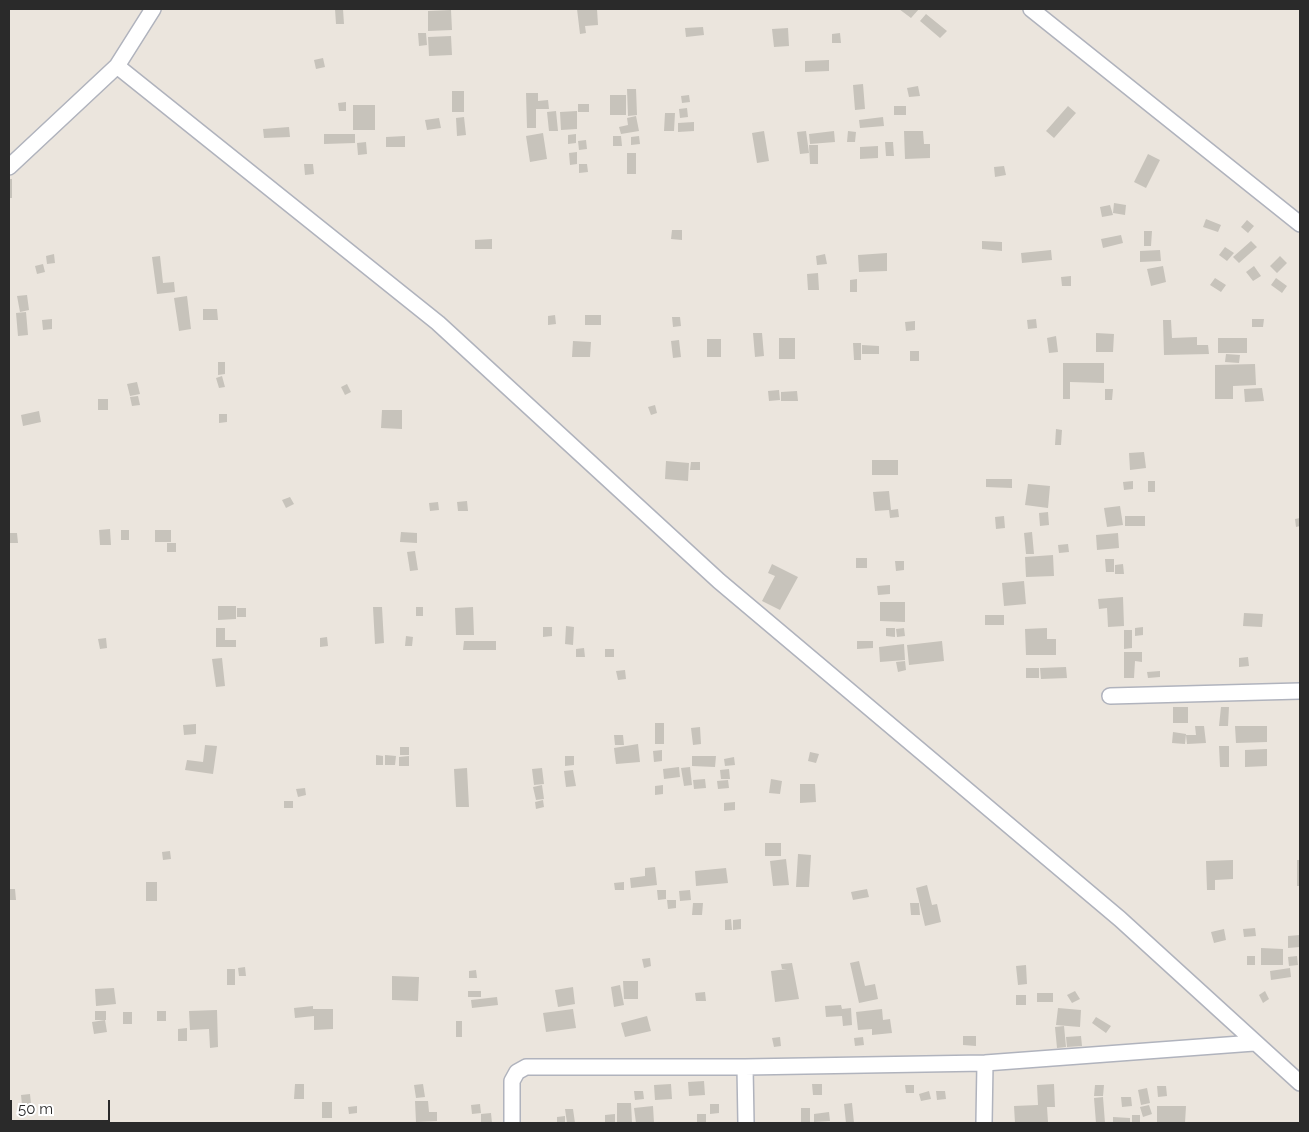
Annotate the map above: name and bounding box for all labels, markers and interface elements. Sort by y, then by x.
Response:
scale bar [12,1090,112,1122]
text: 50 m [18,1100,53,1118]

